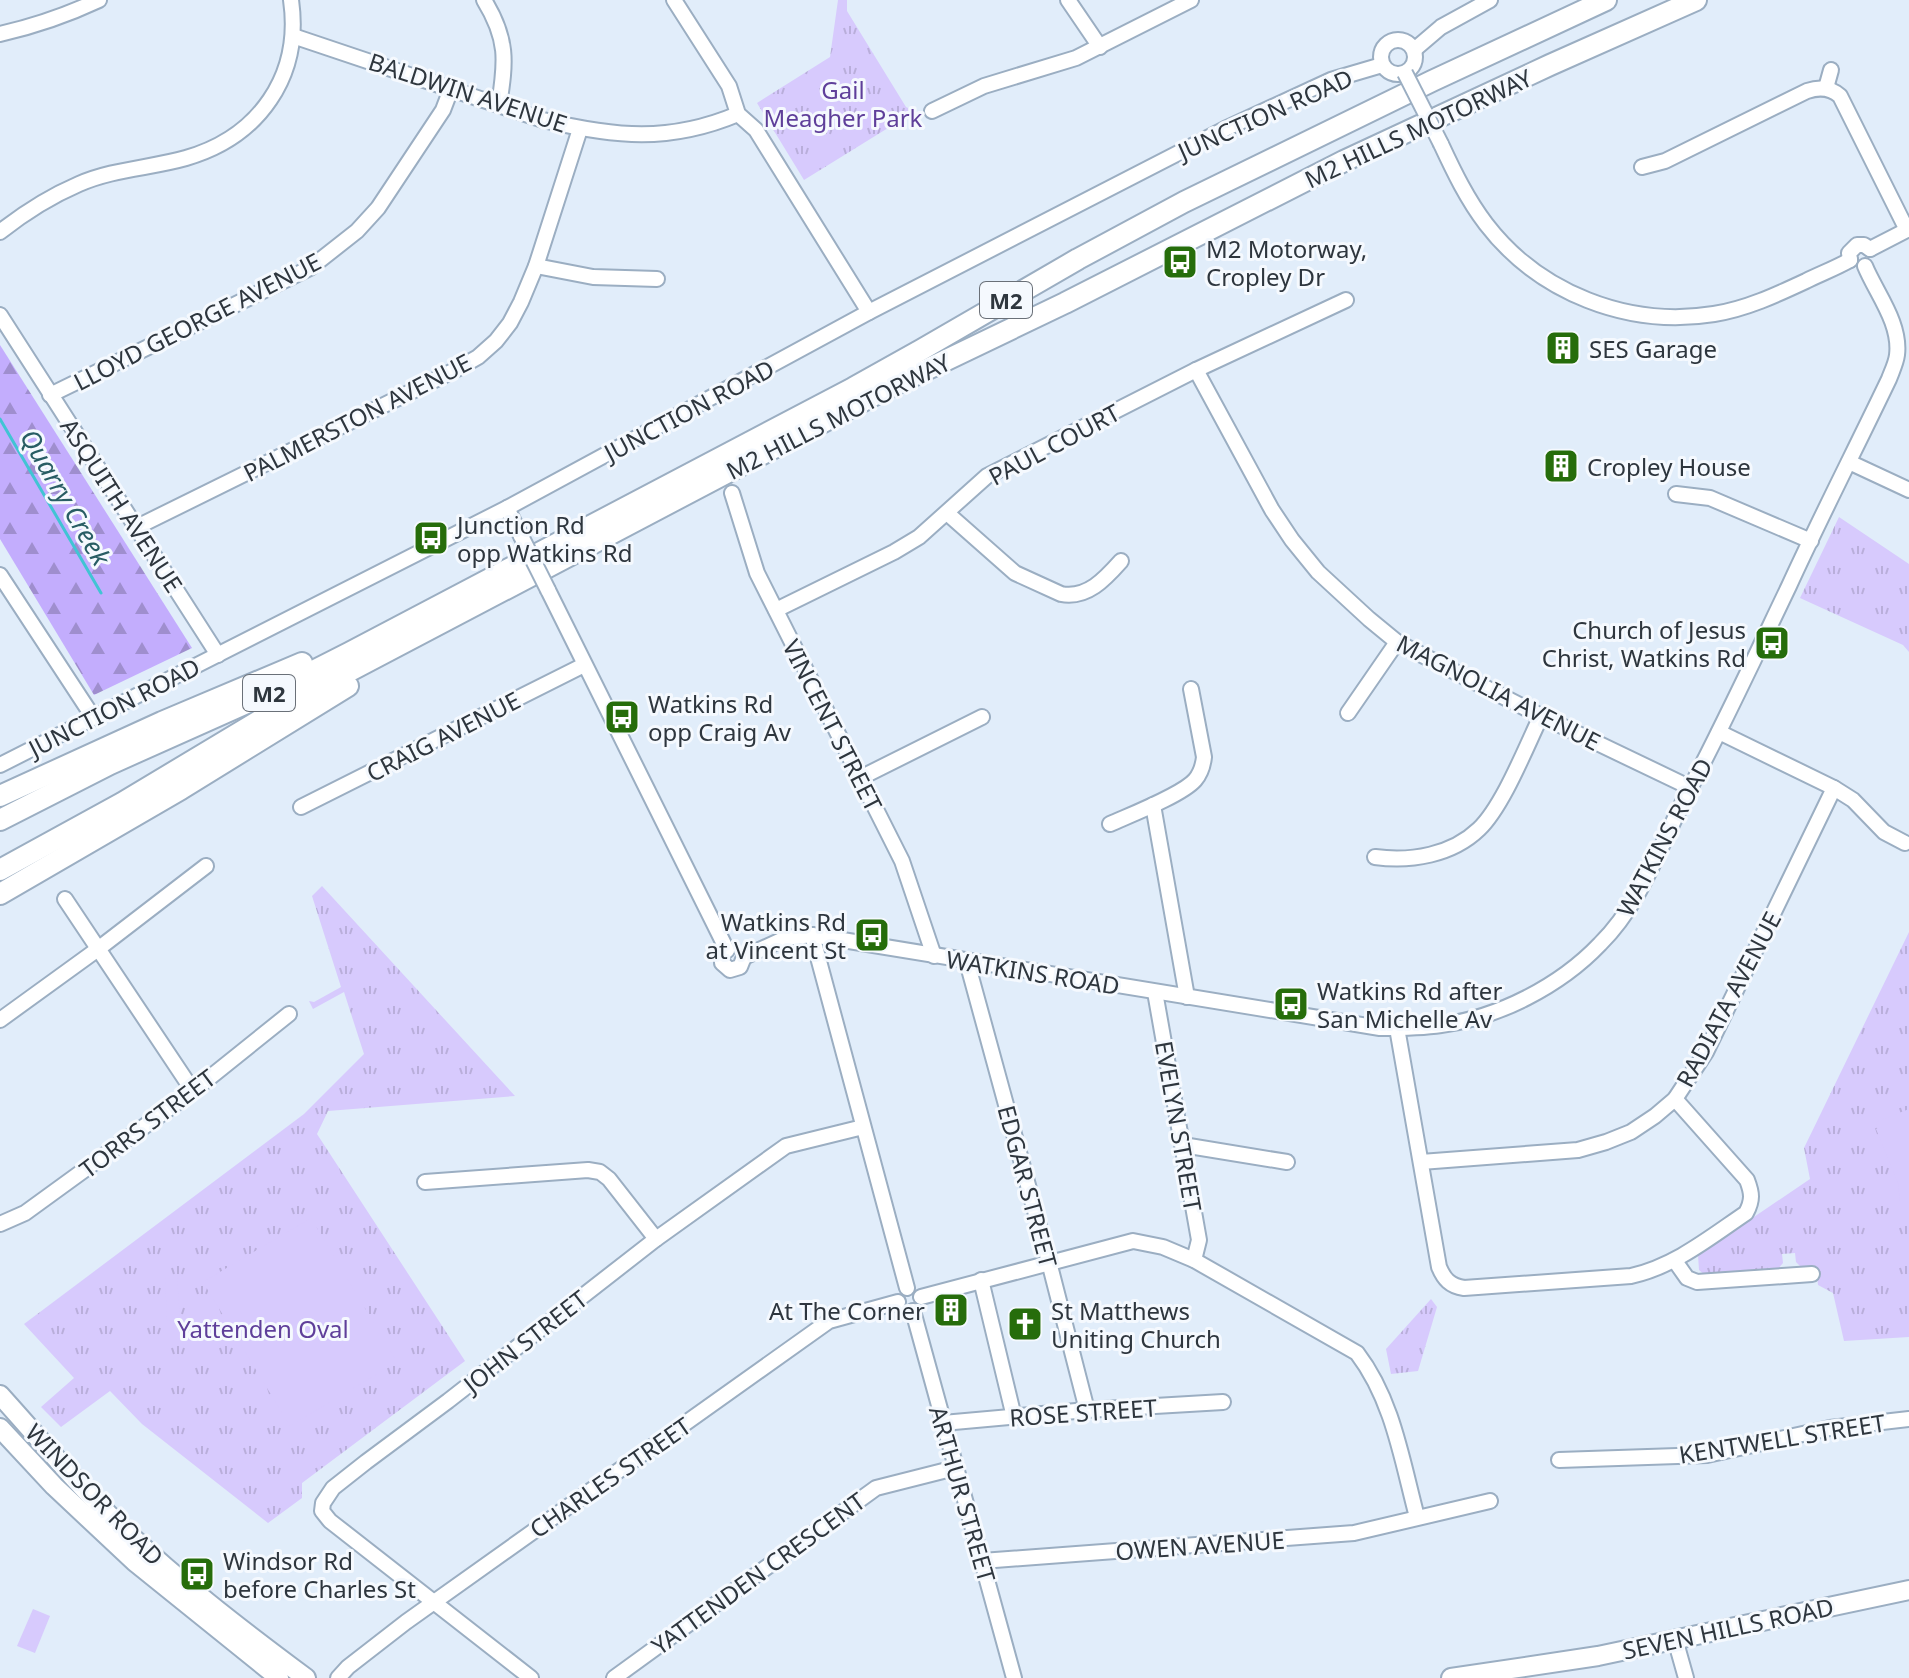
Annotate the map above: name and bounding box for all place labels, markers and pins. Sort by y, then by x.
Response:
place label: M2 Motorway, Cropley Dr [1206,232,1367,293]
bus stop icon: M2 Motorway, Cropley Dr [1161,243,1199,281]
building icon: SES Garage [1544,329,1582,367]
place label: SES Garage [1589,332,1717,365]
building icon: Cropley House [1542,447,1580,485]
place label: Cropley House [1587,450,1751,483]
place label: Junction Rd opp Watkins Rd [455,508,633,569]
bus stop icon: Junction Rd opp Watkins Rd [412,519,450,557]
place label: Church of Jesus Christ, Watkins Rd [1542,613,1746,674]
bus stop icon: Church of Jesus Christ, Watkins Rd [1753,624,1791,662]
place label: Watkins Rd opp Craig Av [648,687,792,748]
bus stop icon: Watkins Rd opp Craig Av [603,698,641,736]
place label: Watkins Rd at Vincent St [706,905,846,966]
bus stop icon: Watkins Rd at Vincent St [853,916,891,954]
place label: Watkins Rd after San Michelle Av [1317,974,1502,1035]
bus stop icon: Watkins Rd after San Michelle Av [1272,985,1310,1023]
building icon: At The Corner [932,1291,970,1329]
place label: At The Corner [769,1294,925,1327]
place label: St Matthews Uniting Church [1051,1294,1221,1355]
church icon: St Matthews Uniting Church [1006,1305,1044,1343]
place label: Windsor Rd before Charles St [223,1544,416,1605]
bus stop icon: Windsor Rd before Charles St [178,1555,216,1593]

